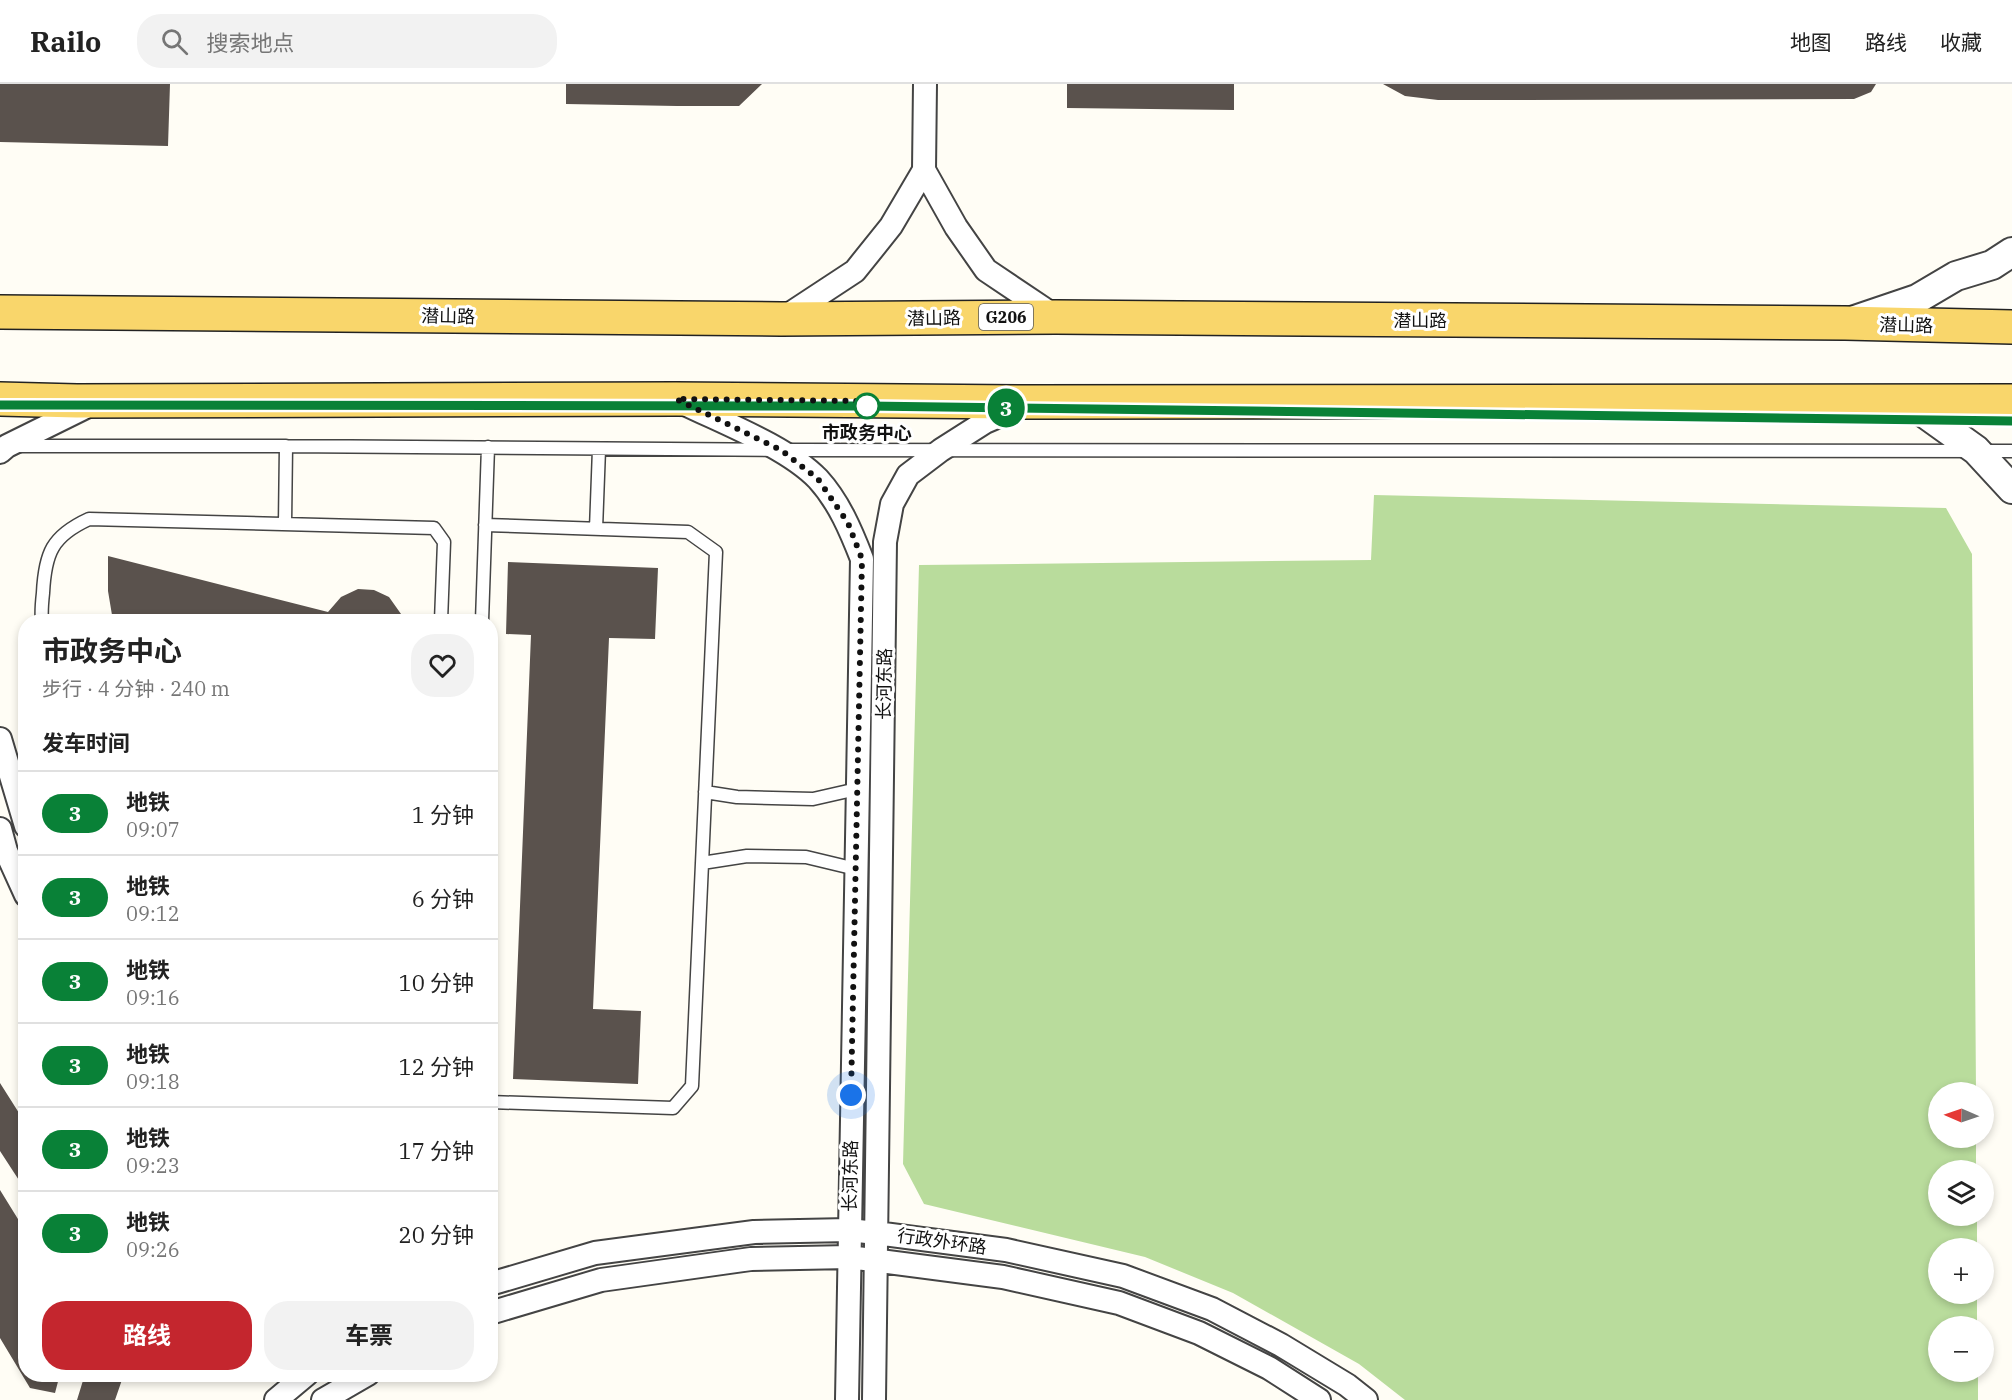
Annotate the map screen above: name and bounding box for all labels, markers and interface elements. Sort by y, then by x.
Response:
search box [137,14,557,68]
text: Railo [30,23,101,60]
icon: search [158,25,191,58]
text: 搜索地点 [206,28,294,57]
text: 地图 [1790,28,1832,56]
text: 路线 [1865,28,1907,56]
text: 收藏 [1940,28,1982,56]
street label: 潜山路 [421,304,475,328]
road number: G206 [979,304,1033,330]
street label: 潜山路 [907,306,961,330]
street label: 潜山路 [1393,309,1447,332]
street label: 潜山路 [1879,313,1933,337]
line badge: 3 [986,388,1026,428]
marker: 市政务中心 [854,393,880,419]
text: 3 [1000,394,1012,422]
place label: 市政务中心 [822,421,912,444]
text: 市政务中心 [42,632,182,669]
button: heart [411,634,474,697]
street label: 长河东路 [872,648,896,720]
text: 步行 · 4 分钟 · 240 m [42,675,230,702]
text: 发车时间 [42,728,130,757]
text: 地铁 [126,787,170,816]
text: 3 [69,799,81,827]
text: 1 分钟 [412,800,474,829]
text: 09:07 [126,816,180,843]
text: 地铁 [126,871,170,900]
text: 3 [69,883,81,911]
text: 6 分钟 [412,884,474,913]
text: 09:12 [126,900,180,927]
text: 地铁 [126,955,170,984]
text: 3 [69,967,81,995]
text: 10 分钟 [398,968,474,997]
text: 09:16 [126,984,180,1011]
text: 地铁 [126,1039,170,1068]
text: 3 [69,1051,81,1079]
text: 12 分钟 [398,1052,474,1081]
text: 09:18 [126,1068,180,1095]
your location [836,1080,866,1110]
north arrow [1928,1082,1994,1148]
map controls [1928,1082,1994,1382]
text: 地铁 [126,1123,170,1152]
text: 3 [69,1135,81,1163]
text: 17 分钟 [398,1136,474,1165]
street label: 长河东路 [838,1140,862,1212]
text: 09:23 [126,1152,180,1179]
button: layers [1928,1160,1994,1226]
text: 地铁 [126,1207,170,1236]
text: 3 [69,1219,81,1247]
text: 20 分钟 [398,1220,474,1249]
street label: 行政外环路 [896,1223,988,1259]
text: 09:26 [126,1236,180,1263]
button: + [1928,1238,1994,1304]
button: 路线 [42,1301,252,1370]
button: 车票 [264,1301,474,1370]
button: − [1928,1316,1994,1382]

